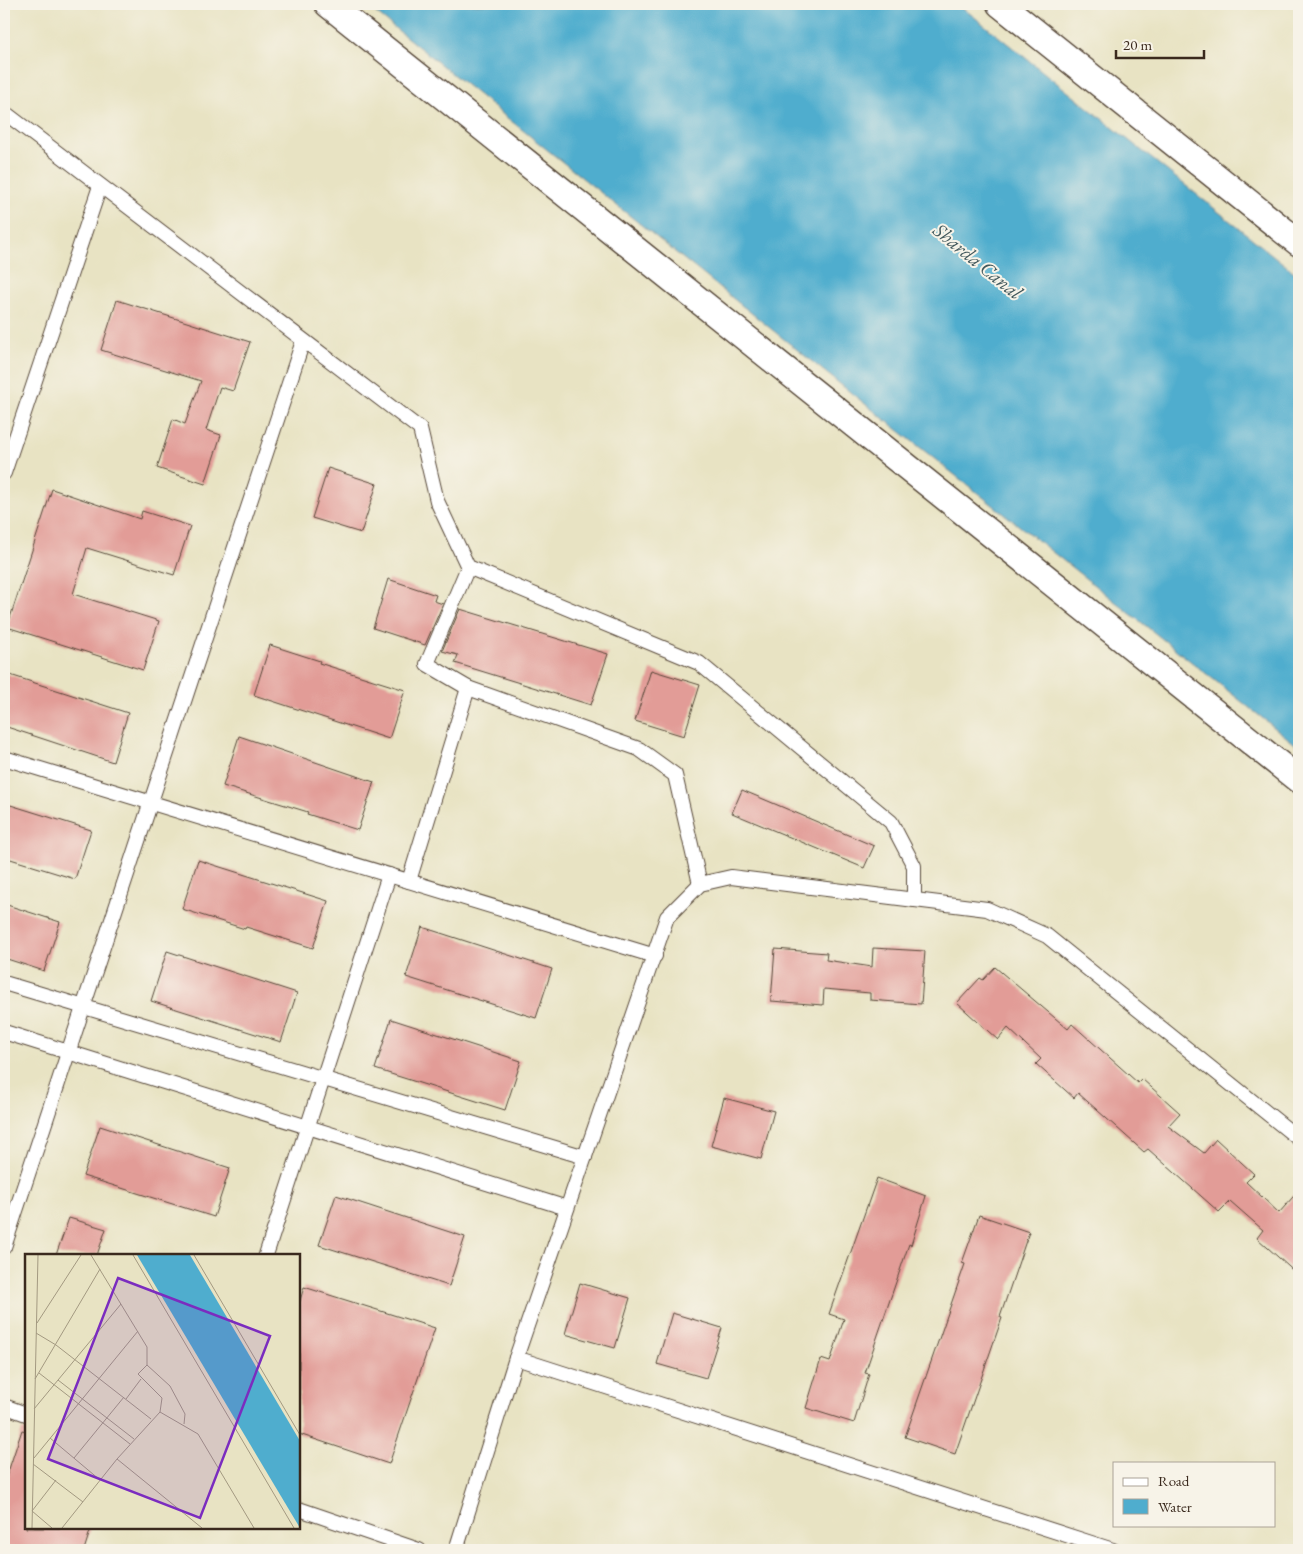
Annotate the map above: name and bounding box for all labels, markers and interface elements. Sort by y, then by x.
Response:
scale bar [1116,28,1203,60]
text: 20 m [1123,35,1152,54]
water label: Sharda Canal [927,216,1029,306]
inset map [25,1254,300,1529]
legend [1113,1462,1276,1526]
text: Road [1158,1471,1190,1490]
text: Water [1158,1497,1192,1516]

